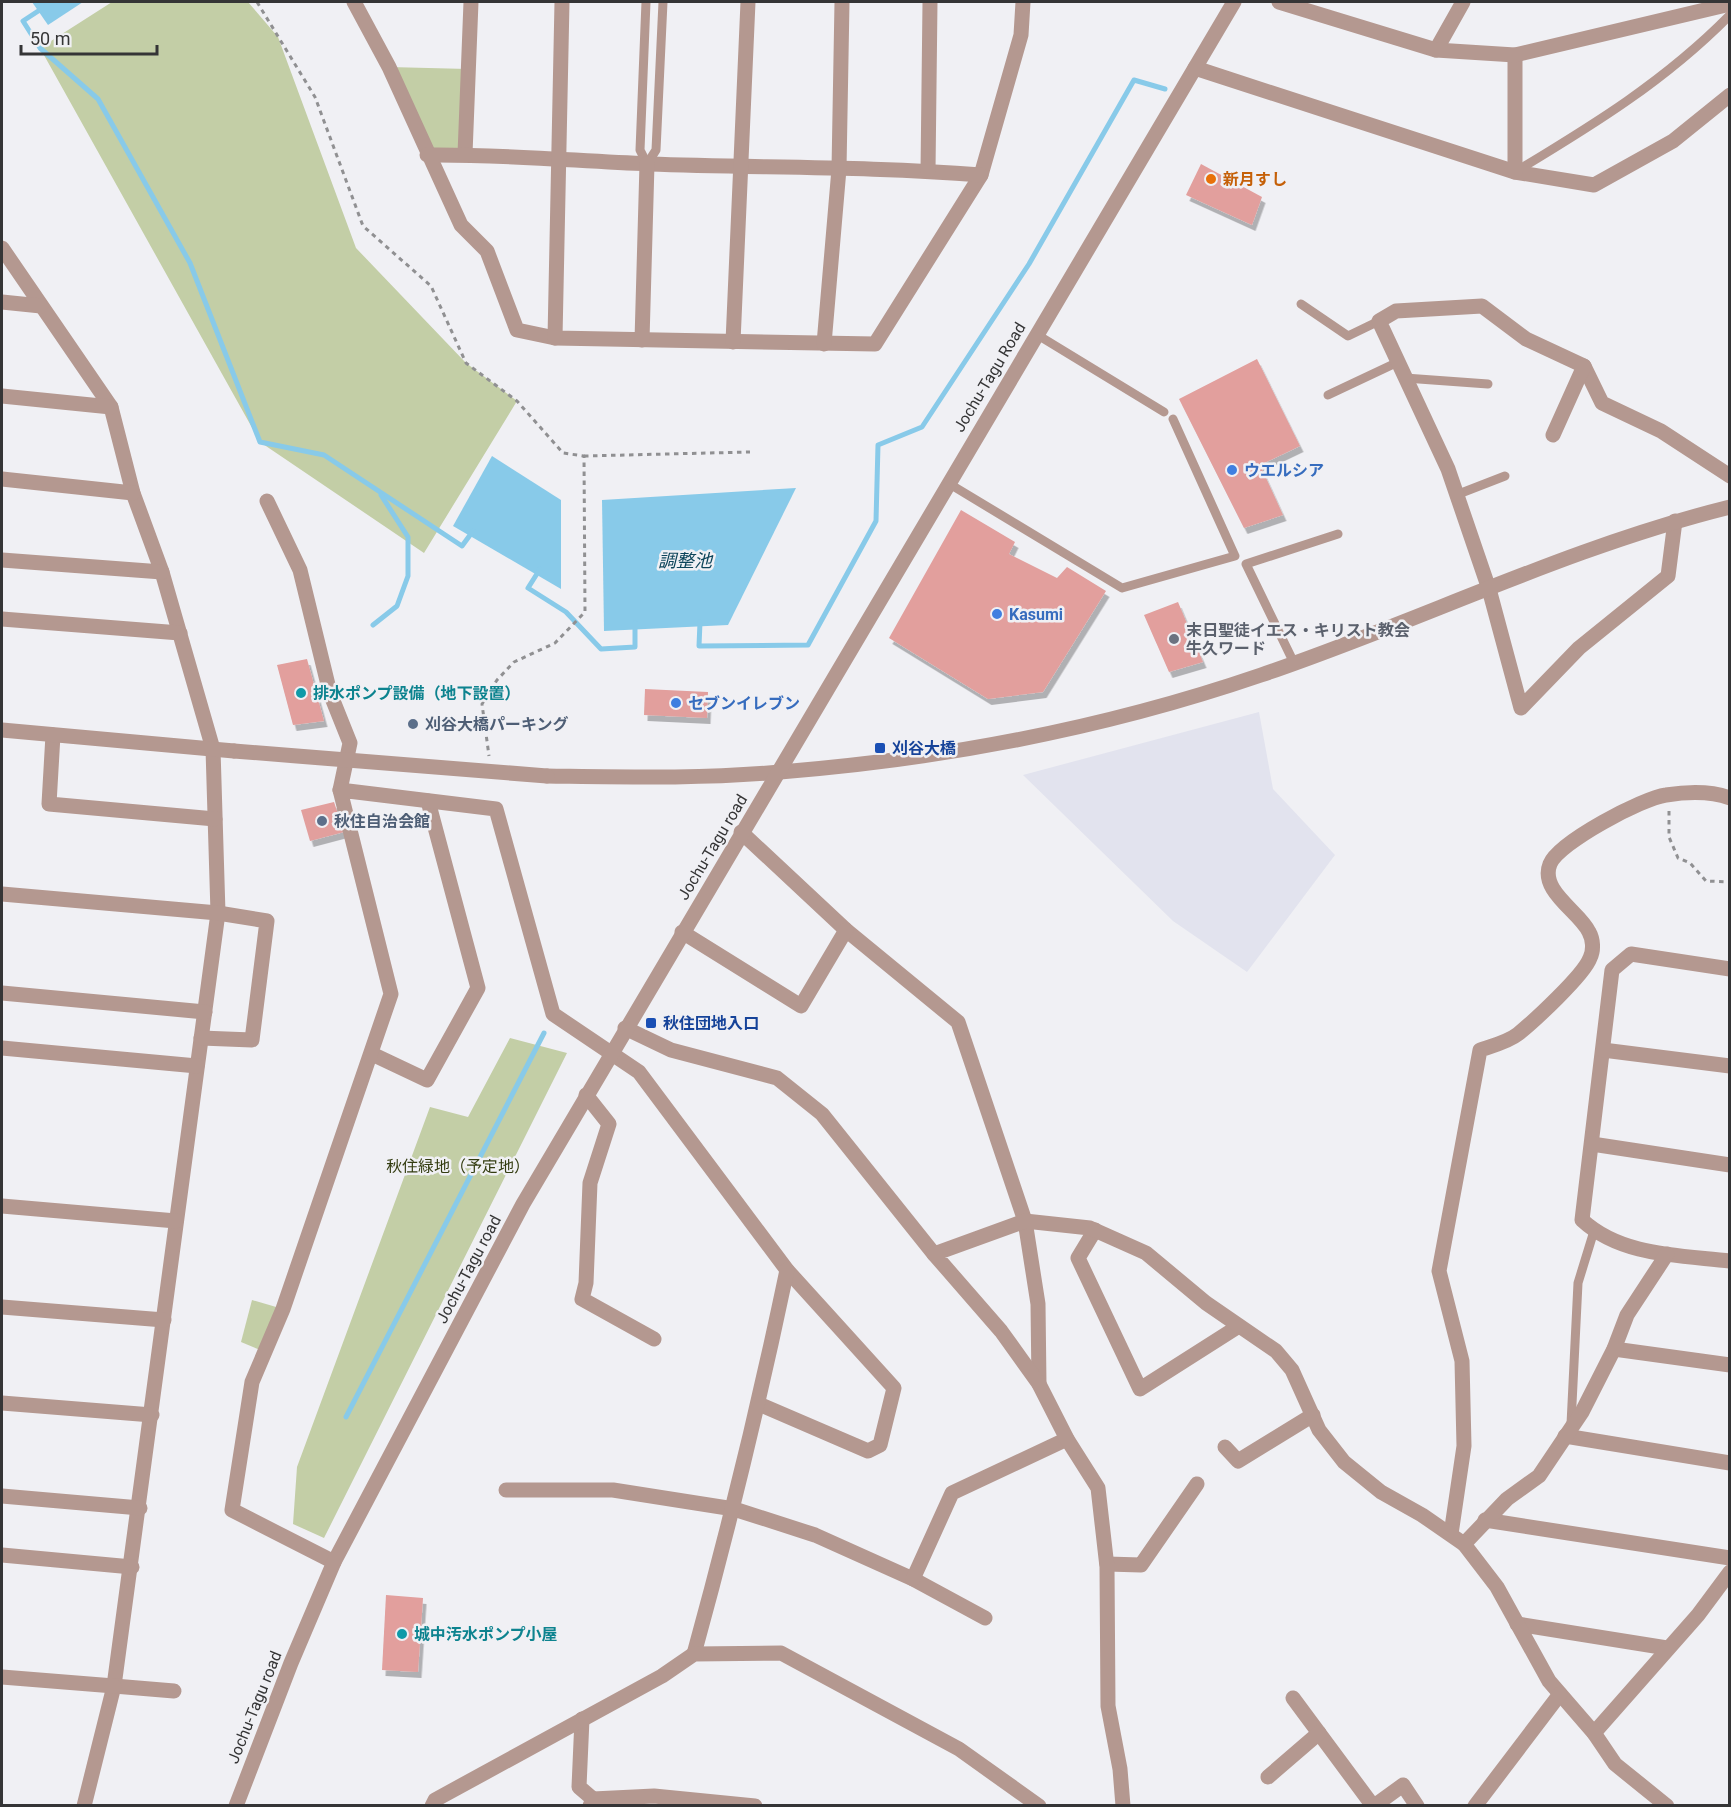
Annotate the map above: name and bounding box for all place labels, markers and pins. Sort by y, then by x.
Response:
place label: 新月すし [1223,170,1287,189]
marker: 新月すし [1204,172,1218,186]
place label: ウエルシア [1244,461,1324,480]
marker: ウエルシア [1225,463,1239,477]
place label: Kasumi [1009,605,1063,624]
marker: Kasumi [990,607,1004,621]
place label: 末日聖徒イエス・キリスト教会 牛久ワード [1186,621,1410,658]
marker: 末日聖徒イエス・キリスト教会 牛久ワード [1167,632,1181,646]
place label: 排水ポンプ設備（地下設置） [313,684,521,703]
marker: 排水ポンプ設備（地下設置） [294,686,308,700]
place label: セブンイレブン [688,694,800,713]
marker: セブンイレブン [669,696,683,710]
place label: 刈谷大橋パーキング [425,715,569,734]
marker: 刈谷大橋パーキング [406,717,420,731]
place label: 刈谷大橋 [892,739,956,758]
marker: 刈谷大橋 [873,741,887,755]
place label: 秋住自治会館 [334,812,430,831]
marker: 秋住自治会館 [315,814,329,828]
place label: 秋住団地入口 [663,1014,759,1033]
marker: 秋住団地入口 [644,1016,658,1030]
place label: 城中汚水ポンプ小屋 [414,1625,558,1644]
marker: 城中汚水ポンプ小屋 [395,1627,409,1641]

